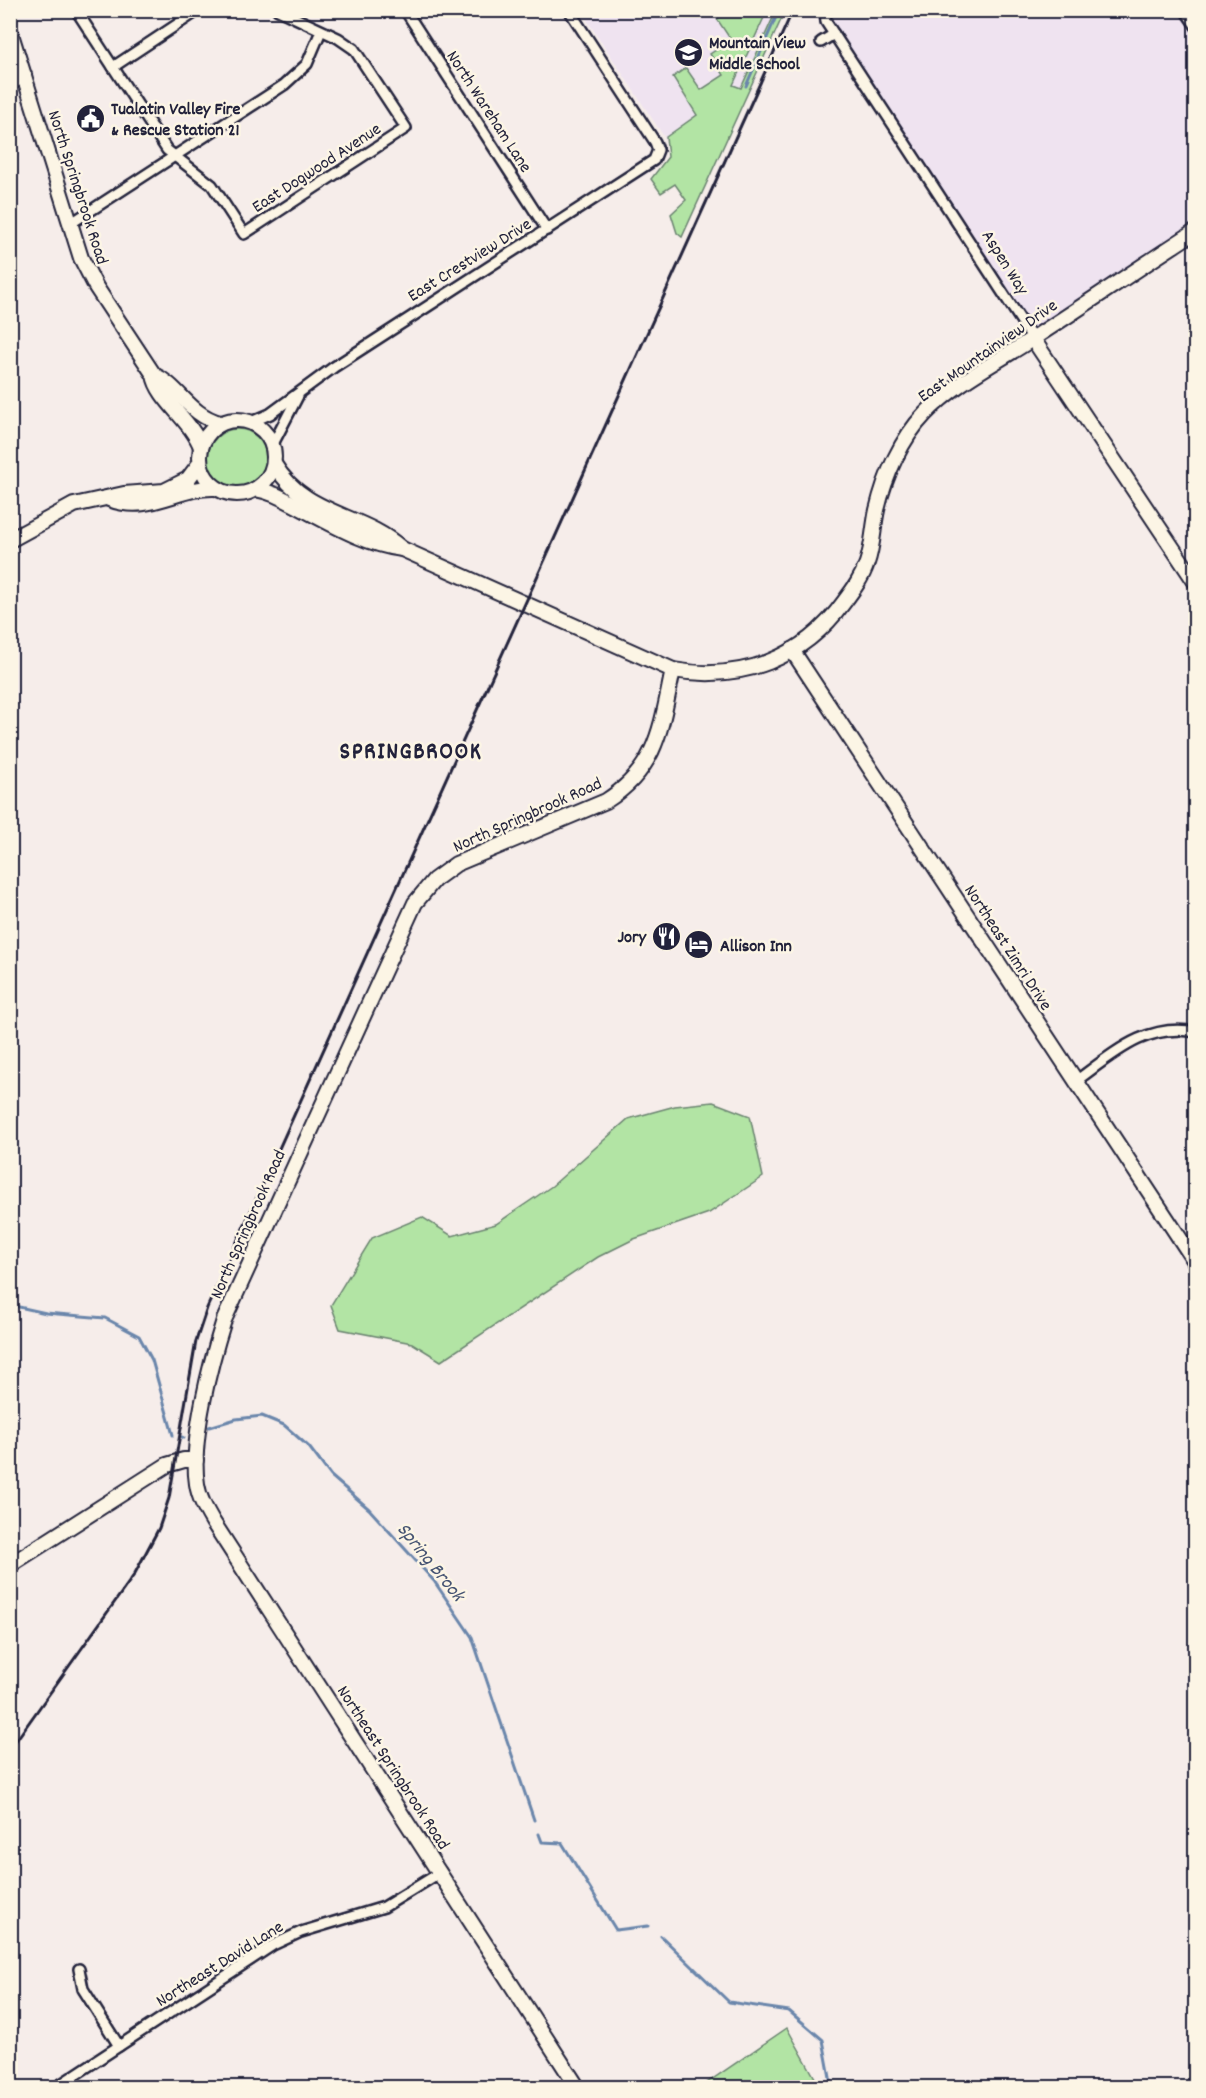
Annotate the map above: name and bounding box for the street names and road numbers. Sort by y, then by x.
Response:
street label: North Wareham Lane [439,46,537,178]
street label: North Springbrook Road [40,108,113,268]
street label: East Dogwood Avenue [248,118,387,220]
street label: East Crestview Drive [404,213,537,309]
street label: Aspen Way [974,226,1034,301]
street label: East Mountainview Drive [914,294,1063,410]
street label: North Springbrook Road [450,772,606,860]
street label: Northeast Zimri Drive [957,881,1057,1016]
street label: North Springbrook Road [205,1147,293,1303]
street label: Northeast Springbrook Road [329,1681,454,1855]
street label: Northeast David Lane [152,1916,289,2014]

